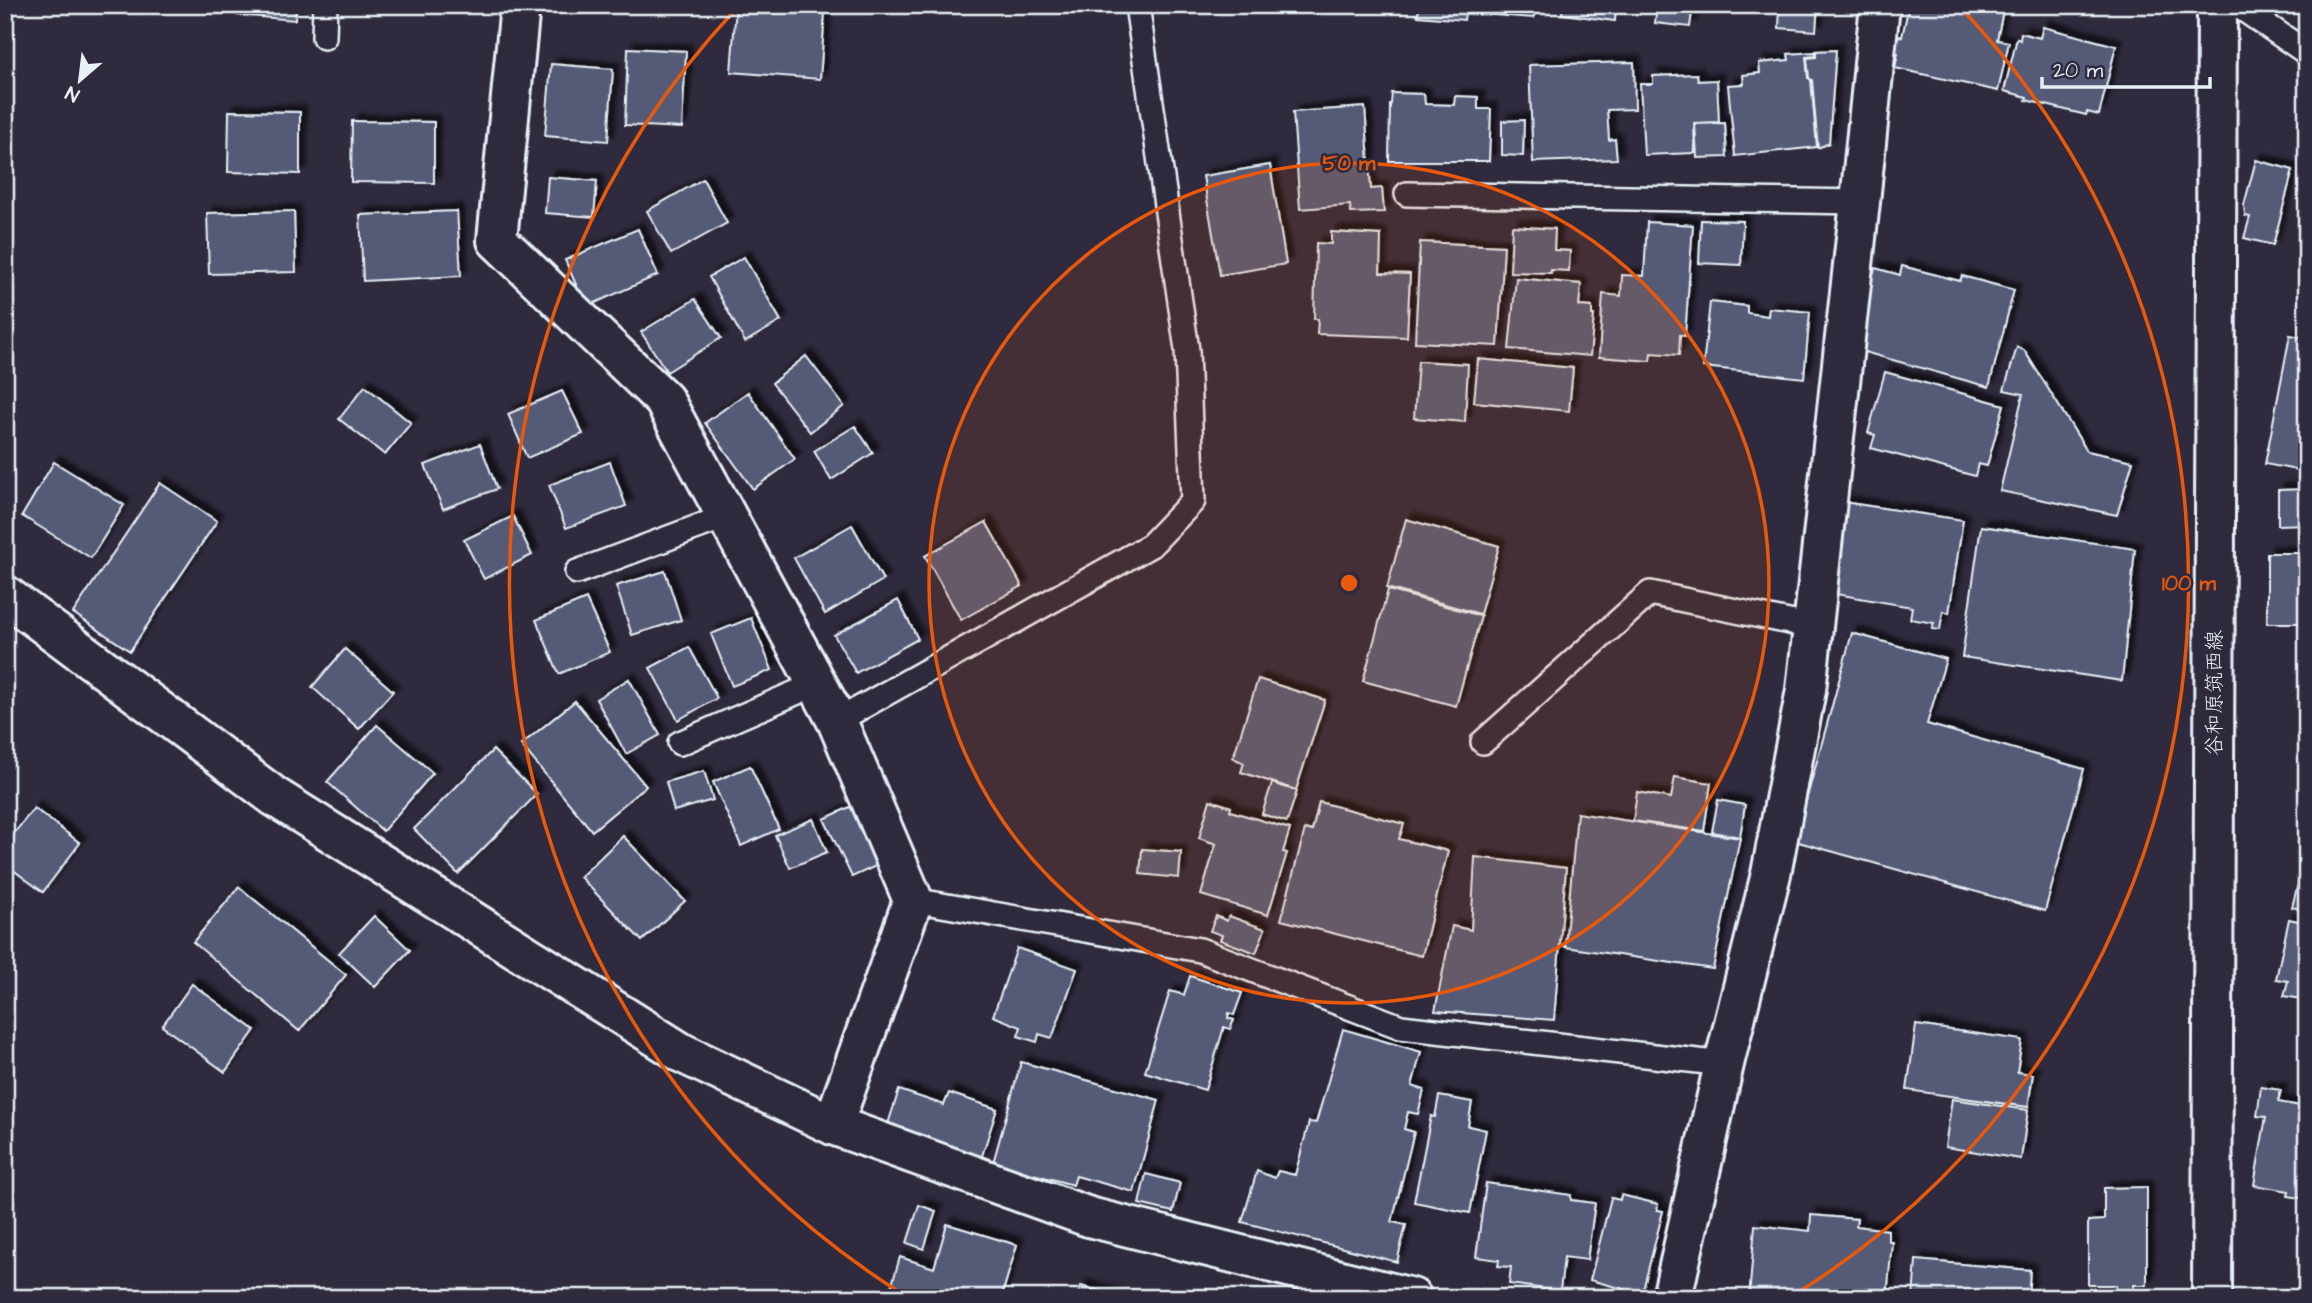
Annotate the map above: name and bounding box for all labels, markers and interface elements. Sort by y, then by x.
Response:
north arrow [46,46,116,116]
scale bar [2042,46,2210,90]
text: 20 m [2053,56,2104,85]
text: N [61,79,84,108]
text: 50 m [1323,149,1376,178]
text: 100 m [2162,569,2217,598]
centre of rings [1337,571,1361,595]
street label: 谷和原筑西線 [2200,630,2229,756]

